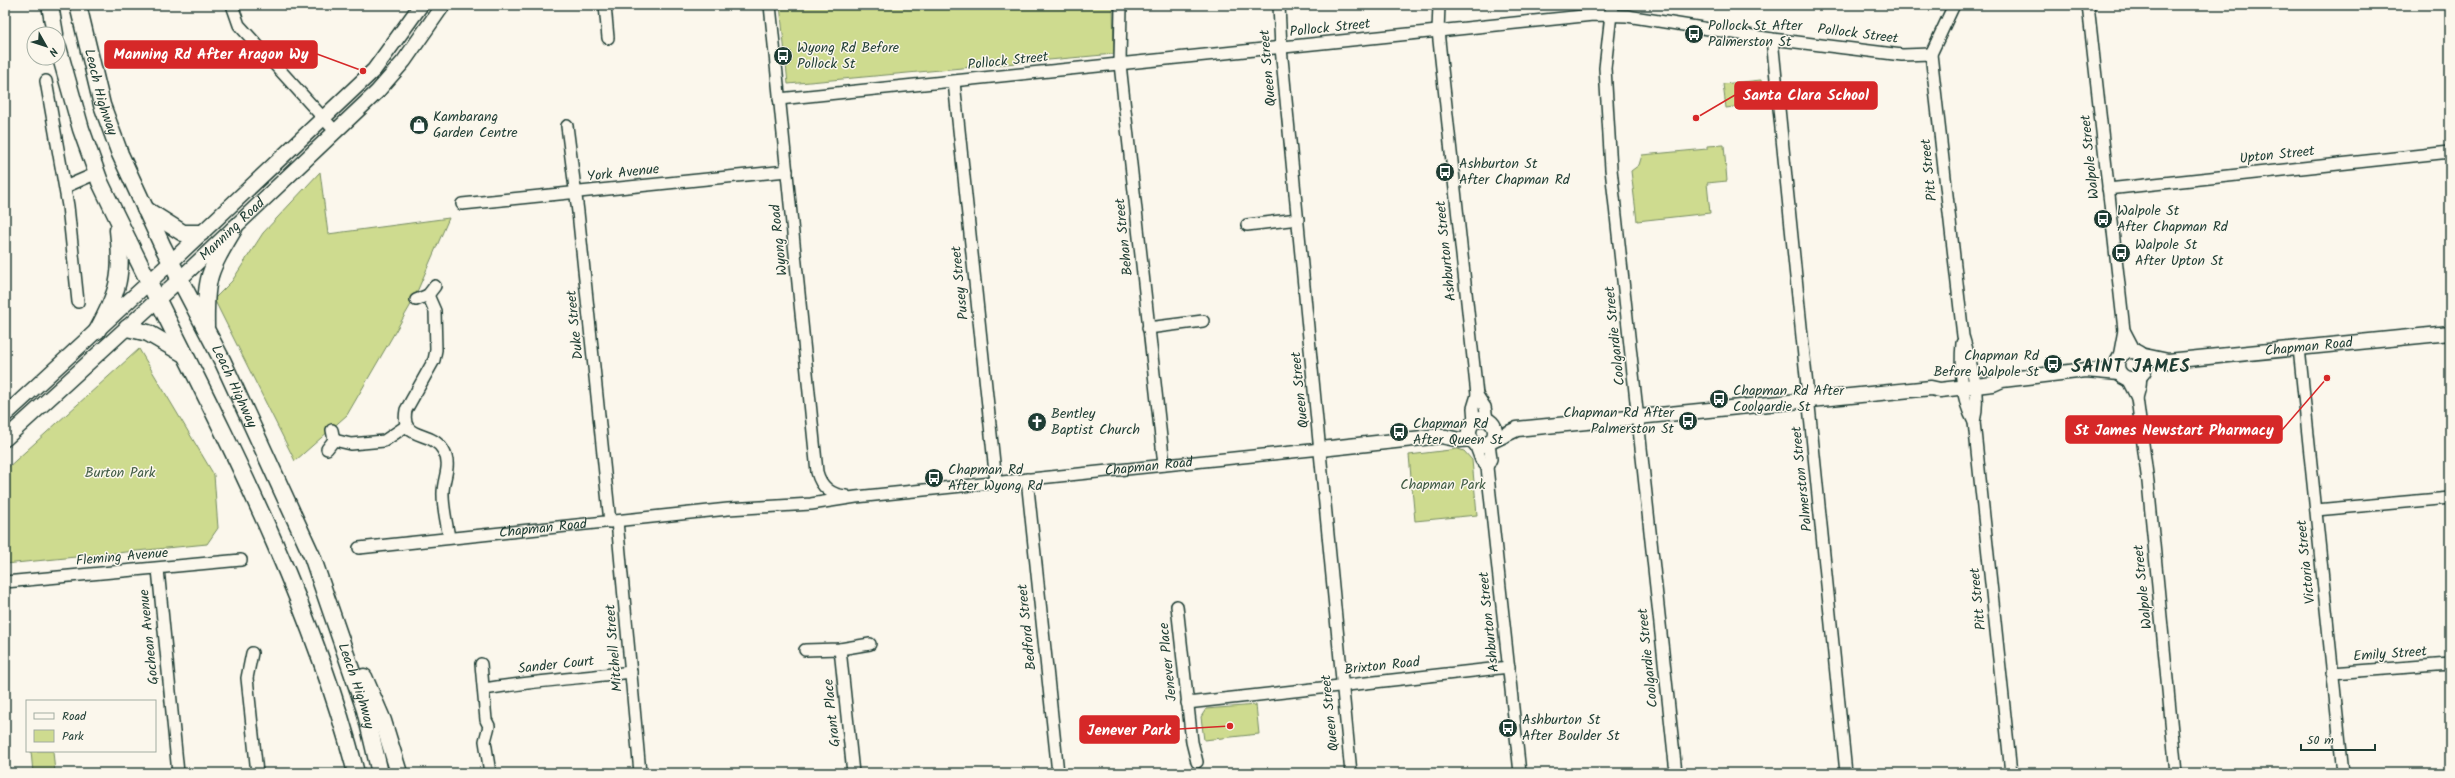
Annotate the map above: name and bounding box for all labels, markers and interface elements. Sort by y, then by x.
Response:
street label: Pollock Street [1289,13,1372,43]
place label: Pollock St After Palmerston St [1708,15,1804,53]
street label: Pollock Street [1816,18,1900,50]
bus stop icon: Pollock St After Palmerston St [1683,23,1705,45]
north arrow [26,26,66,66]
street label: Queen Street [1254,28,1282,107]
place label: Wyong Rd Before Pollock St [797,37,900,75]
callout: Manning Rd After Aragon Wy [105,41,317,68]
text: N [44,43,62,60]
text: Manning Rd After Aragon Wy [113,43,309,67]
bus stop icon: Wyong Rd Before Pollock St [772,45,794,67]
street label: Leach Highway [78,46,123,139]
street label: Pollock Street [967,46,1050,76]
callout: Santa Clara School [1735,82,1877,109]
text: Santa Clara School [1743,84,1869,108]
place label: Kambarang Garden Centre [433,106,518,144]
street label: Walpole Street [2075,113,2105,200]
shop icon: Kambarang Garden Centre [408,114,430,136]
street label: Pitt Street [1915,137,1943,202]
street label: Upton Street [2238,140,2316,170]
place label: Ashburton St After Chapman Rd [1459,153,1571,191]
street label: York Avenue [586,158,661,188]
bus stop icon: Ashburton St After Chapman Rd [1434,161,1456,183]
street label: Manning Road [194,192,271,266]
street label: Behan Street [1109,197,1139,277]
street label: Ashburton Street [1430,199,1462,302]
place label: Walpole St After Chapman Rd [2117,200,2229,238]
street label: Wyong Road [764,202,794,277]
bus stop icon: Walpole St After Chapman Rd [2092,208,2114,230]
place label: Walpole St After Upton St [2135,234,2224,272]
bus stop icon: Walpole St After Upton St [2110,242,2132,264]
street label: Pusey Street [945,244,975,321]
street label: Coolgardie Street [1599,285,1631,387]
street label: Duke Street [560,289,590,361]
street label: Chapman Road [2264,332,2355,362]
street label: Leach Highway [205,341,263,432]
place label: Chapman Rd Before Walpole St [1933,345,2040,383]
street label: Queen Street [1285,350,1315,429]
bus stop icon: Chapman Rd Before Walpole St [2042,353,2064,375]
district label: SAINT JAMES [2071,353,2191,382]
place label: Chapman Rd After Coolgardie St [1733,380,1845,418]
bus stop icon: Chapman Rd After Coolgardie St [1708,388,1730,410]
place label: Chapman Rd After Palmerston St [1563,402,1675,440]
place label: Bentley Baptist Church [1051,403,1140,441]
bus stop icon: Chapman Rd After Palmerston St [1677,410,1699,432]
church icon: Bentley Baptist Church [1026,411,1048,433]
place label: Chapman Rd After Queen St [1413,413,1504,451]
callout: St James Newstart Pharmacy [2066,416,2282,443]
text: St James Newstart Pharmacy [2074,419,2274,443]
bus stop icon: Chapman Rd After Queen St [1388,421,1410,443]
street label: Palmerston Street [1785,425,1818,533]
street label: Chapman Road [1104,451,1195,482]
place label: Chapman Rd After Wyong Rd [948,459,1043,497]
park label: Burton Park [85,462,156,484]
bus stop icon: Chapman Rd After Wyong Rd [923,467,945,489]
park label: Chapman Park [1400,474,1486,496]
street label: Chapman Road [498,513,589,544]
street label: Victoria Street [2291,518,2321,605]
street label: Fleming Avenue [75,542,170,572]
street label: Walpole Street [2128,543,2158,630]
street label: Pitt Street [1964,566,1992,631]
street label: Ashburton Street [1473,570,1505,673]
street label: Bedford Street [1011,582,1042,671]
street label: Gochean Avenue [133,588,165,686]
street label: Mitchell Street [599,603,629,693]
street label: Coolgardie Street [1632,607,1664,709]
street label: Jenever Place [1153,621,1183,703]
street label: Leach Highway [332,640,380,732]
street label: Emily Street [2352,640,2428,668]
street label: Sander Court [517,650,596,680]
street label: Brixton Road [1343,651,1422,681]
street label: Queen Street [1315,673,1345,752]
street label: Grant Place [817,677,847,748]
legend [26,700,156,752]
text: Road [62,707,87,726]
place label: Ashburton St After Boulder St [1522,709,1620,747]
callout: Jenever Park [1080,716,1179,743]
bus stop icon: Ashburton St After Boulder St [1497,717,1519,739]
text: Jenever Park [1087,719,1172,743]
scale bar [2301,726,2375,752]
text: Park [62,727,84,746]
text: 50 m [2307,731,2334,750]

